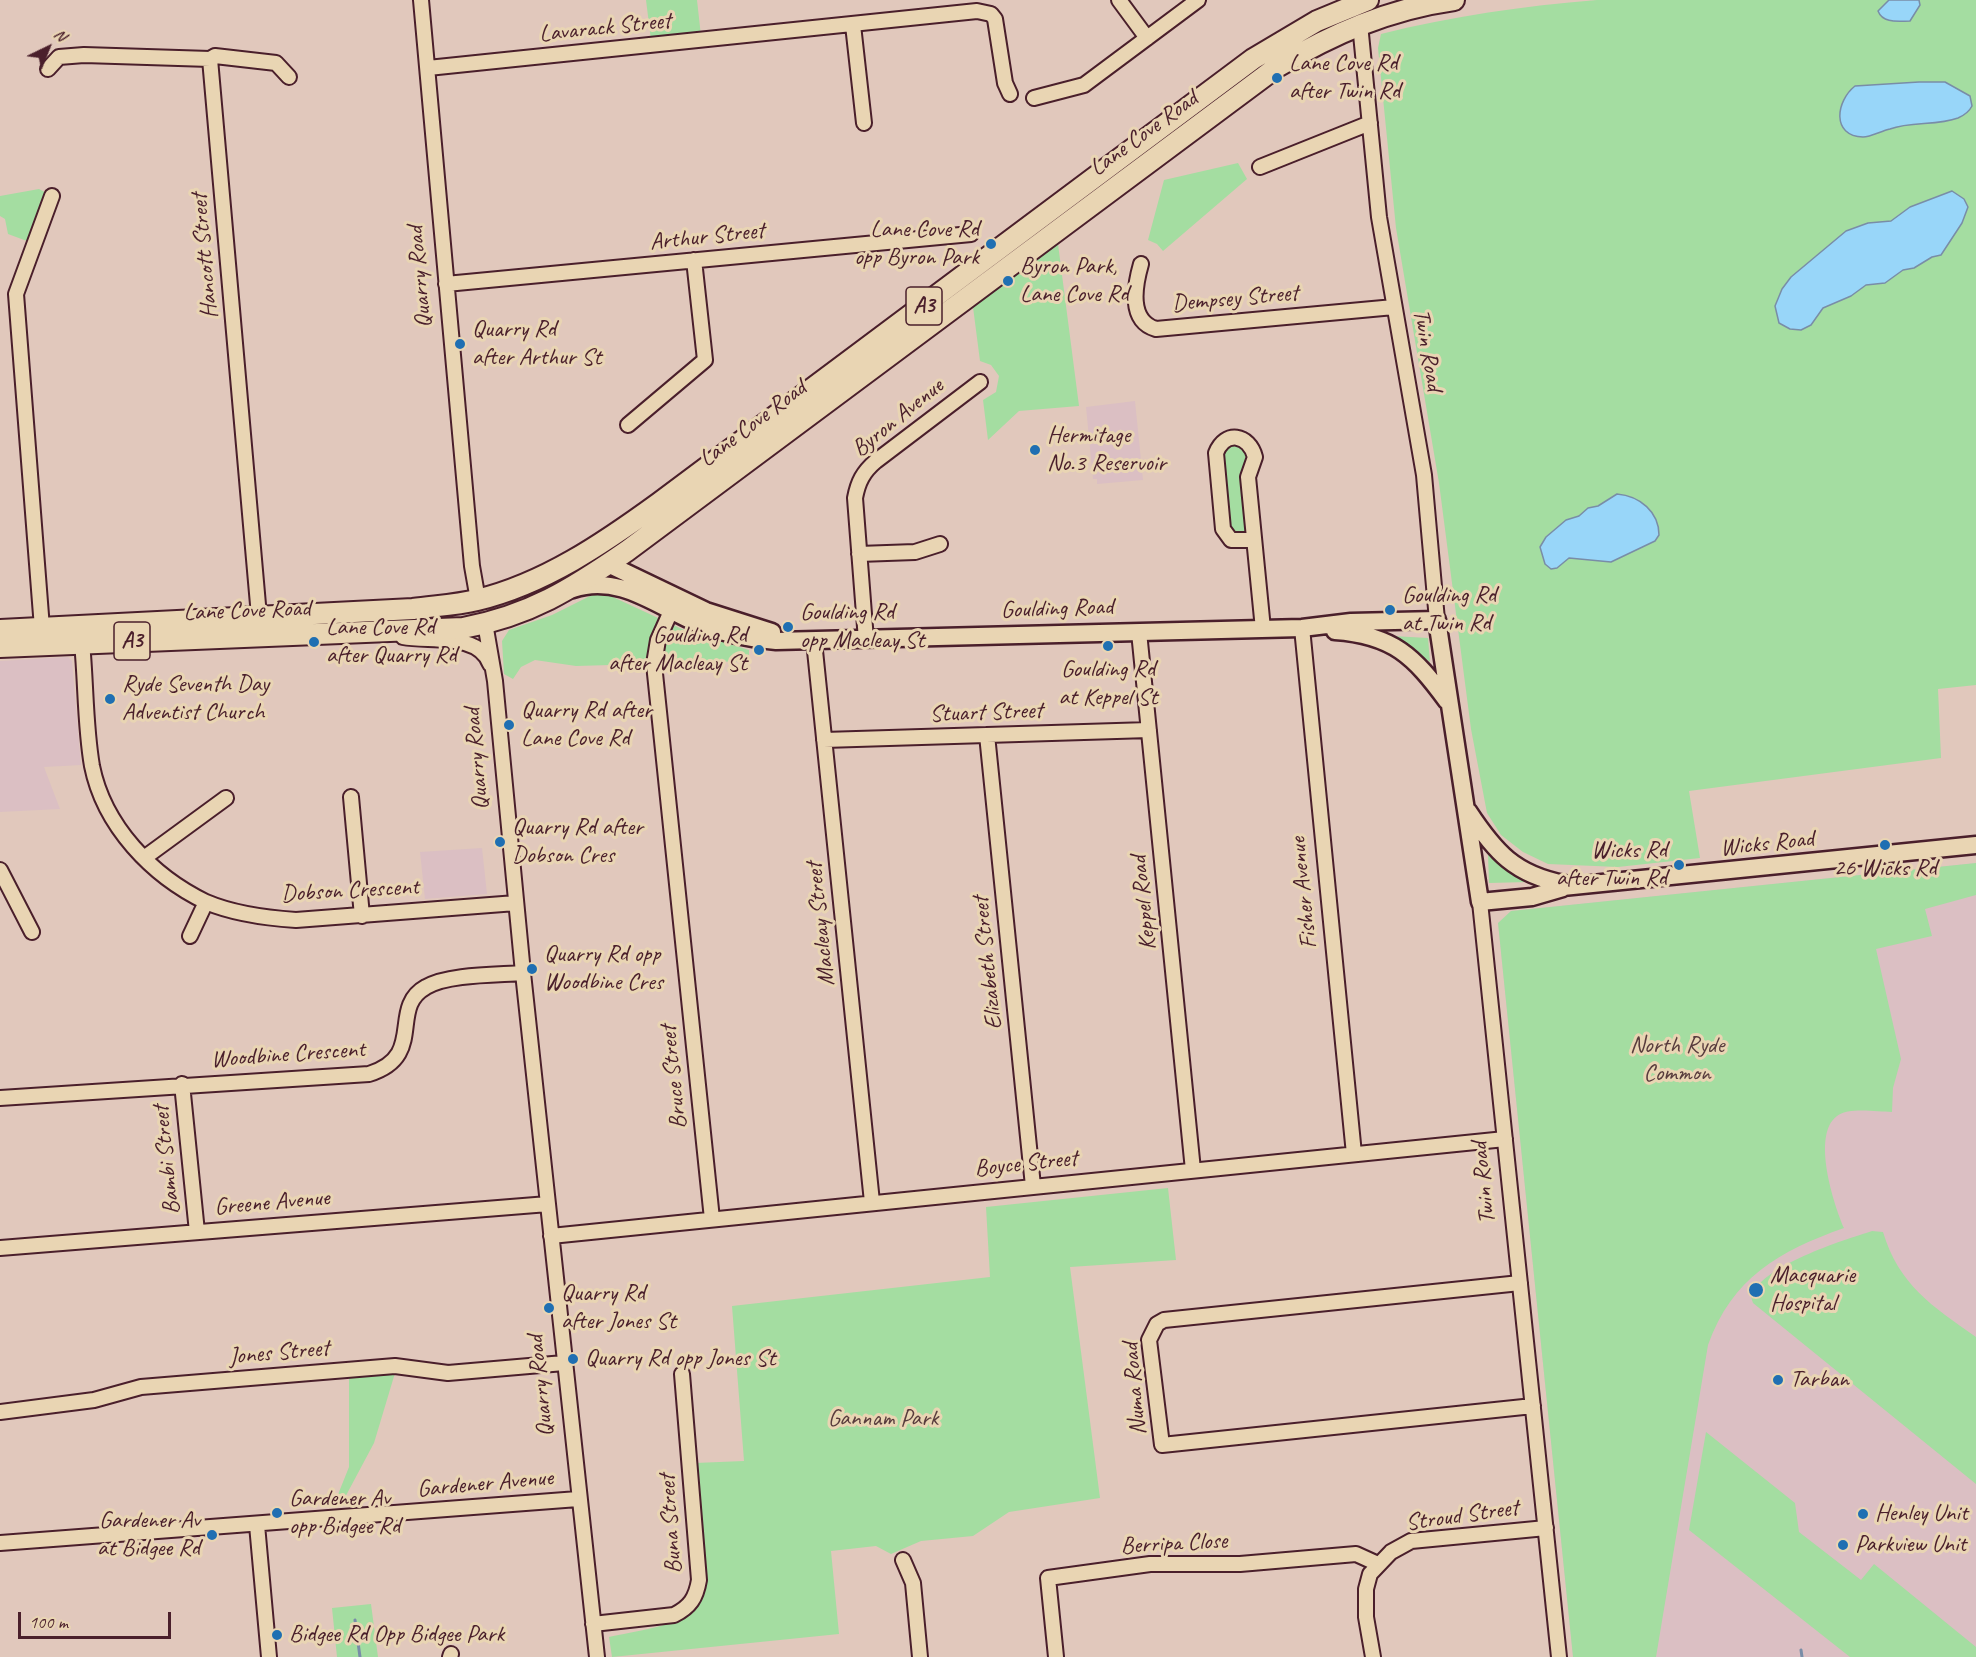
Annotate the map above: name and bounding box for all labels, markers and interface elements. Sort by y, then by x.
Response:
street label: Lavarack Street [538,7,672,49]
north arrow [18,18,78,78]
text: N [50,24,71,46]
place label: Lane Cove Rd after Twin Rd [1289,50,1400,106]
marker: Lane Cove Rd after Twin Rd [1270,71,1284,85]
street label: Lane Cove Road [1084,85,1204,183]
street label: Hancott Street [185,192,225,320]
place label: Lane Cove Rd opp Byron Park [854,216,979,272]
street label: Arthur Street [648,217,766,257]
street label: Quarry Road [401,225,439,329]
marker: Lane Cove Rd opp Byron Park [984,237,998,251]
place label: Byron Park, Lane Cove Rd [1020,253,1129,309]
marker: Byron Park, Lane Cove Rd [1001,274,1015,288]
street label: Dempsey Street [1171,279,1299,319]
road number: A3 [906,287,942,325]
street label: Twin Road [1406,307,1448,393]
place label: Quarry Rd after Arthur St [472,316,601,372]
marker: Quarry Rd after Arthur St [453,337,467,351]
street label: Byron Avenue [846,372,950,464]
street label: Lane Cove Road [694,374,812,474]
place label: Hermitage No.3 Reservoir [1047,422,1166,478]
marker: Hermitage No.3 Reservoir [1028,443,1042,457]
place label: Goulding Rd at Twin Rd [1402,582,1496,638]
street label: Goulding Road [1000,593,1114,625]
street label: Lane Cove Road [183,594,311,628]
place label: Goulding Rd opp Macleay St [800,599,924,655]
marker: Goulding Rd at Twin Rd [1383,603,1397,617]
place label: Lane Cove Rd after Quarry Rd [326,614,457,670]
marker: Goulding Rd opp Macleay St [781,620,795,634]
road number: A3 [114,622,150,660]
place label: Goulding Rd after Macleay St [608,622,747,678]
marker: Lane Cove Rd after Quarry Rd [307,635,321,649]
marker: Goulding Rd at Keppel St [1101,639,1115,653]
marker: Goulding Rd after Macleay St [752,643,766,657]
place label: Goulding Rd at Keppel St [1059,656,1157,712]
place label: Ryde Seventh Day Adventist Church [122,671,269,727]
marker: Ryde Seventh Day Adventist Church [103,692,117,706]
place label: Quarry Rd after Lane Cove Rd [521,697,652,753]
street label: Stuart Street [929,697,1043,729]
street label: Quarry Road [458,707,496,811]
marker: Quarry Rd after Lane Cove Rd [502,718,516,732]
place label: Quarry Rd after Dobson Cres [512,814,643,870]
street label: Wicks Road [1719,825,1815,863]
marker: Quarry Rd after Dobson Cres [493,835,507,849]
street label: Fisher Avenue [1284,836,1324,950]
place label: Wicks Rd after Twin Rd [1556,837,1667,893]
marker: 26 Wicks Rd [1878,838,1892,852]
street label: Keppel Road [1125,854,1163,952]
place label: 26 Wicks Rd [1833,855,1937,883]
marker: Wicks Rd after Twin Rd [1672,858,1686,872]
street label: Macleay Street [800,861,842,987]
street label: Dobson Crescent [280,873,420,909]
street label: Elizabeth Street [967,895,1009,1031]
place label: Quarry Rd opp Woodbine Cres [544,941,663,997]
marker: Quarry Rd opp Woodbine Cres [525,962,539,976]
street label: Bruce Street [654,1024,694,1130]
park label: North Ryde Common [1630,1032,1724,1088]
street label: Woodbine Crescent [210,1035,366,1075]
street label: Bambi Street [147,1104,187,1216]
street label: Twin Road [1465,1140,1503,1226]
street label: Boyce Street [973,1144,1079,1184]
street label: Greene Avenue [213,1184,331,1222]
place label: Macquarie Hospital [1770,1262,1855,1318]
place label: Quarry Rd after Jones St [561,1280,676,1336]
marker: Macquarie Hospital [1747,1281,1765,1299]
marker: Quarry Rd after Jones St [542,1301,556,1315]
street label: Jones Street [228,1334,330,1372]
street label: Quarry Road [521,1334,561,1438]
street label: Numa Road [1117,1342,1153,1436]
place label: Quarry Rd opp Jones St [585,1345,775,1373]
marker: Quarry Rd opp Jones St [566,1352,580,1366]
place label: Tarban [1790,1366,1849,1394]
marker: Tarban [1771,1373,1785,1387]
park label: Gannam Park [828,1405,938,1433]
street label: Gardener Avenue [416,1464,554,1504]
street label: Buna Street [653,1473,689,1575]
place label: Gardener Av opp Bidgee Rd [289,1485,400,1541]
street label: Stroud Street [1404,1494,1520,1538]
place label: Henley Unit [1875,1500,1968,1528]
marker: Gardener Av opp Bidgee Rd [270,1506,284,1520]
place label: Gardener Av at Bidgee Rd [97,1507,200,1563]
marker: Henley Unit [1856,1507,1870,1521]
street label: Berripa Close [1120,1527,1228,1561]
marker: Gardener Av at Bidgee Rd [205,1528,219,1542]
place label: Parkview Unit [1855,1531,1966,1559]
marker: Parkview Unit [1836,1538,1850,1552]
scale bar [21,1600,174,1638]
text: 100 m [29,1611,68,1633]
place label: Bidgee Rd Opp Bidgee Park [289,1621,504,1649]
marker: Bidgee Rd Opp Bidgee Park [270,1628,284,1642]

